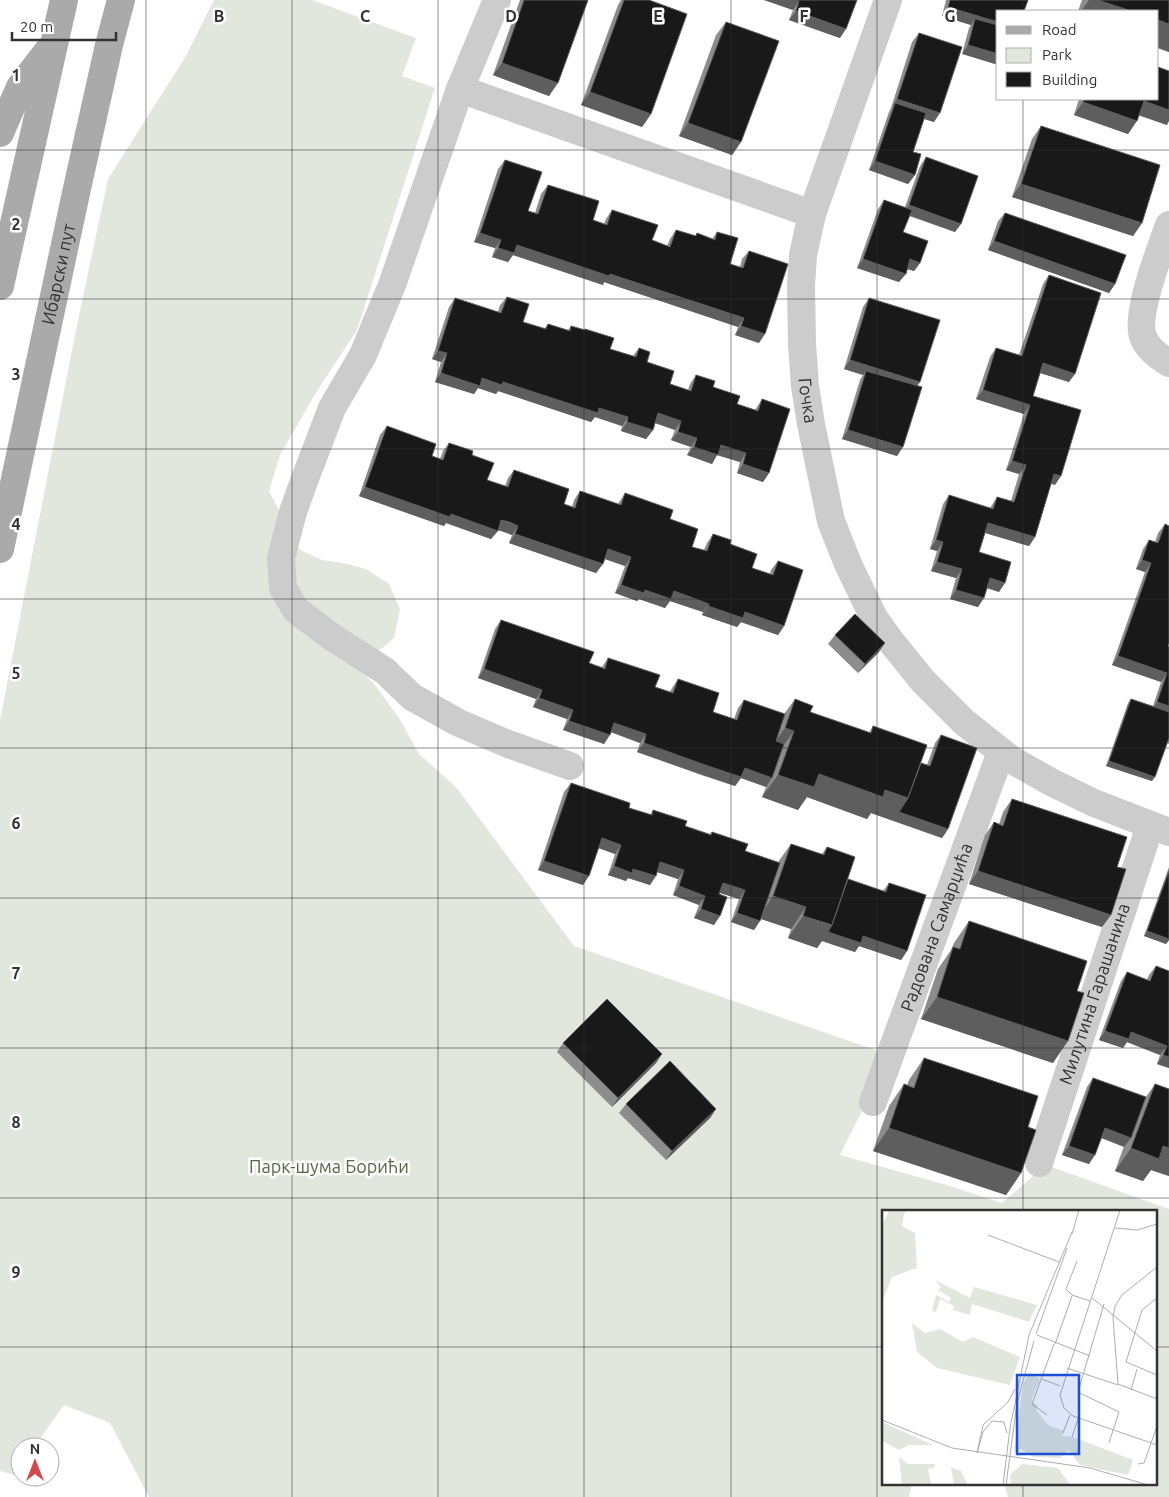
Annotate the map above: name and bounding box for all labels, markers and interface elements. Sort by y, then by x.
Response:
text: B [214,7,224,25]
text: C [360,7,370,25]
text: D [505,7,517,25]
text: E [653,7,663,25]
text: F [800,7,809,25]
text: G [944,7,956,25]
scale bar [12,10,116,42]
legend [996,10,1159,100]
text: 20 m [20,18,53,35]
text: Road [1042,21,1077,38]
text: Park [1042,46,1072,63]
text: 1 [11,66,21,84]
text: Building [1042,71,1097,88]
text: 2 [11,215,21,233]
street label: Ибарски пут [37,222,78,326]
text: 3 [11,365,21,383]
street label: Гочка [795,377,822,425]
text: 4 [11,515,21,533]
text: 5 [11,664,21,682]
text: 6 [11,814,21,832]
street label: Радована Самарџића [896,840,976,1014]
street label: Милутина Гарашанина [1055,900,1133,1087]
text: 7 [11,964,21,982]
text: 8 [11,1113,21,1131]
park label: Парк-шума Борићи [249,1156,409,1176]
inset map [882,1210,1156,1484]
text: 9 [11,1263,21,1281]
north arrow [10,1437,60,1487]
text: N [30,1441,40,1457]

